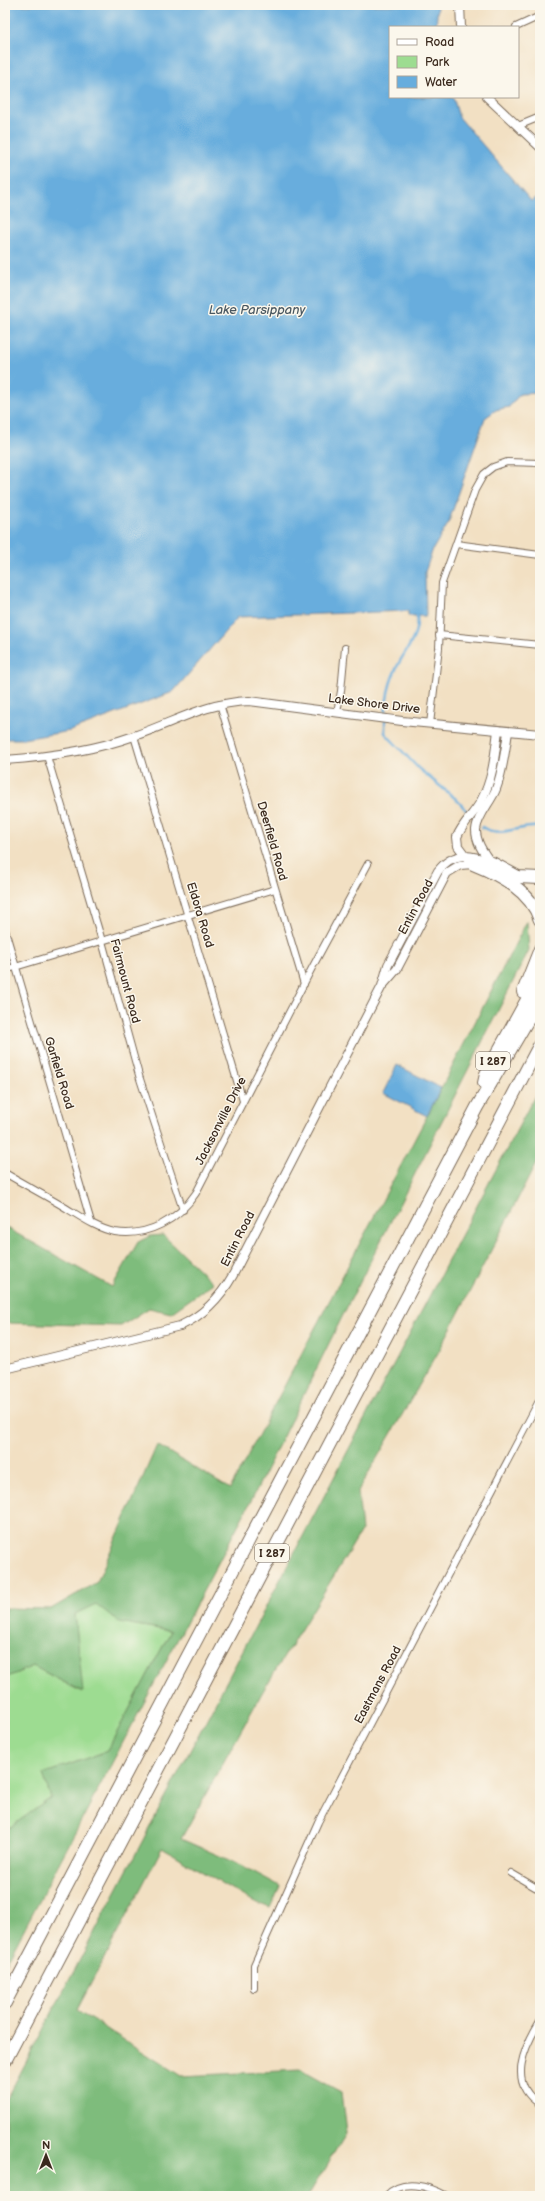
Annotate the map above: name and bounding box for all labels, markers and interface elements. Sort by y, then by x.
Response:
legend [389,26,519,98]
text: Road [425,35,454,50]
text: Park [425,55,449,70]
text: Water [425,75,457,90]
water label: Lake Parsippany [209,302,306,318]
street label: Lake Shore Drive [327,691,421,717]
street label: Deerfield Road [254,800,291,883]
street label: Entin Road [395,877,437,937]
street label: Eldora Road [183,881,217,950]
street label: Fairmount Road [107,937,143,1025]
street label: Garfield Road [41,1035,77,1111]
road number: I 287 [476,1052,510,1070]
street label: Jacksonville Drive [192,1074,250,1168]
street label: Entin Road [218,1209,258,1269]
road number: I 287 [255,1544,289,1562]
street label: Eastmans Road [351,1643,405,1726]
north arrow [26,2135,66,2175]
text: N [42,2139,50,2152]

